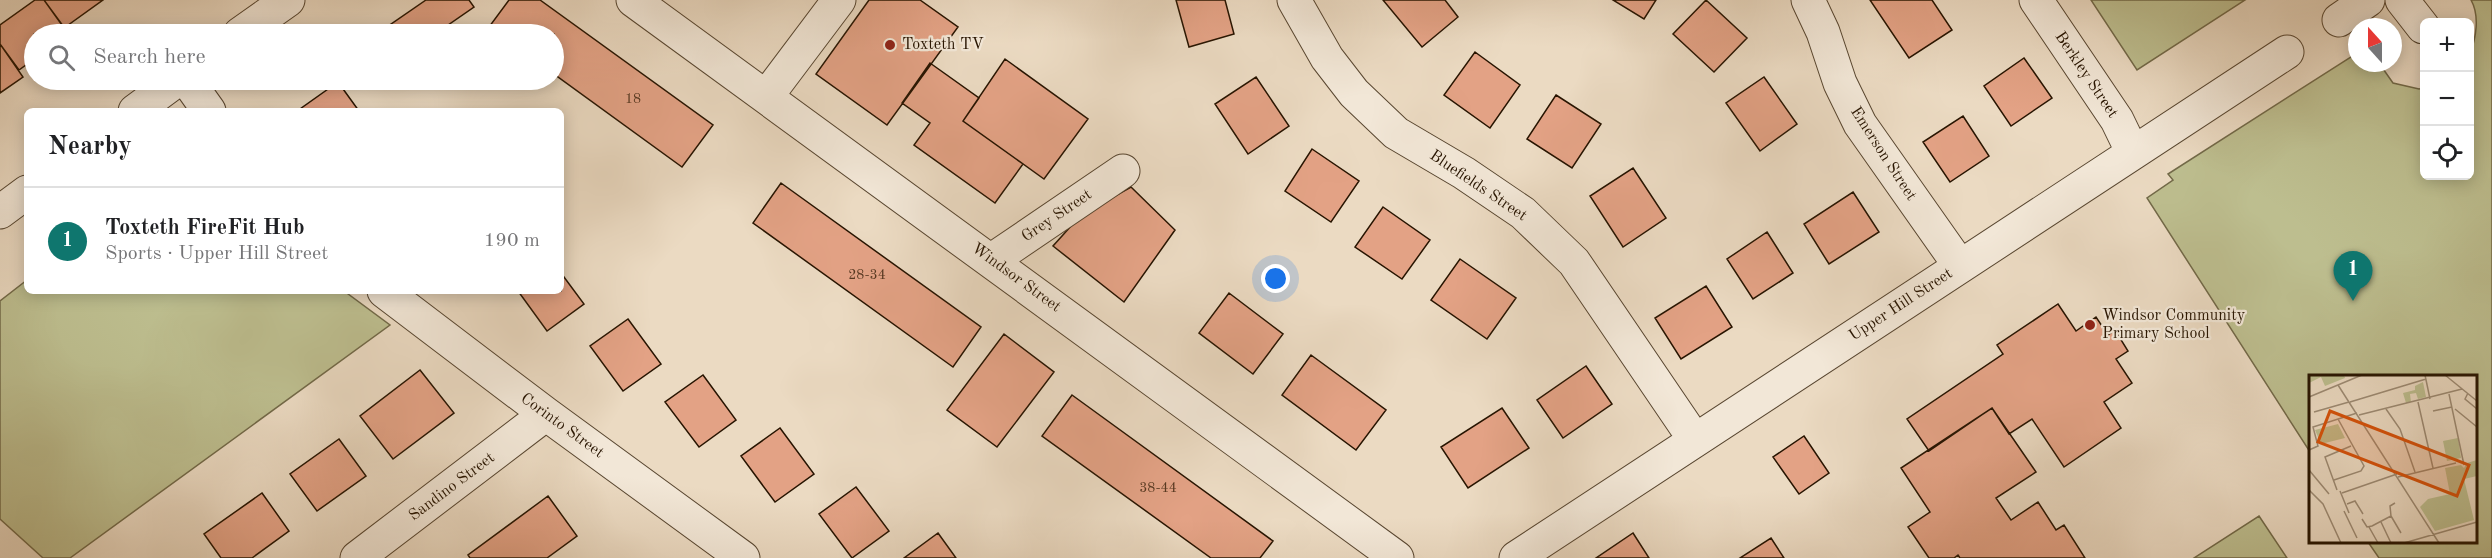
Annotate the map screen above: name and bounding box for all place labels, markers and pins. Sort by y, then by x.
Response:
place label: Toxteth TV [902,37,984,53]
marker: Toxteth TV [883,38,897,52]
pin: 1 [2334,252,2372,301]
place label: Windsor Community Primary School [2102,308,2246,342]
marker: Windsor Community Primary School [2083,318,2097,332]

